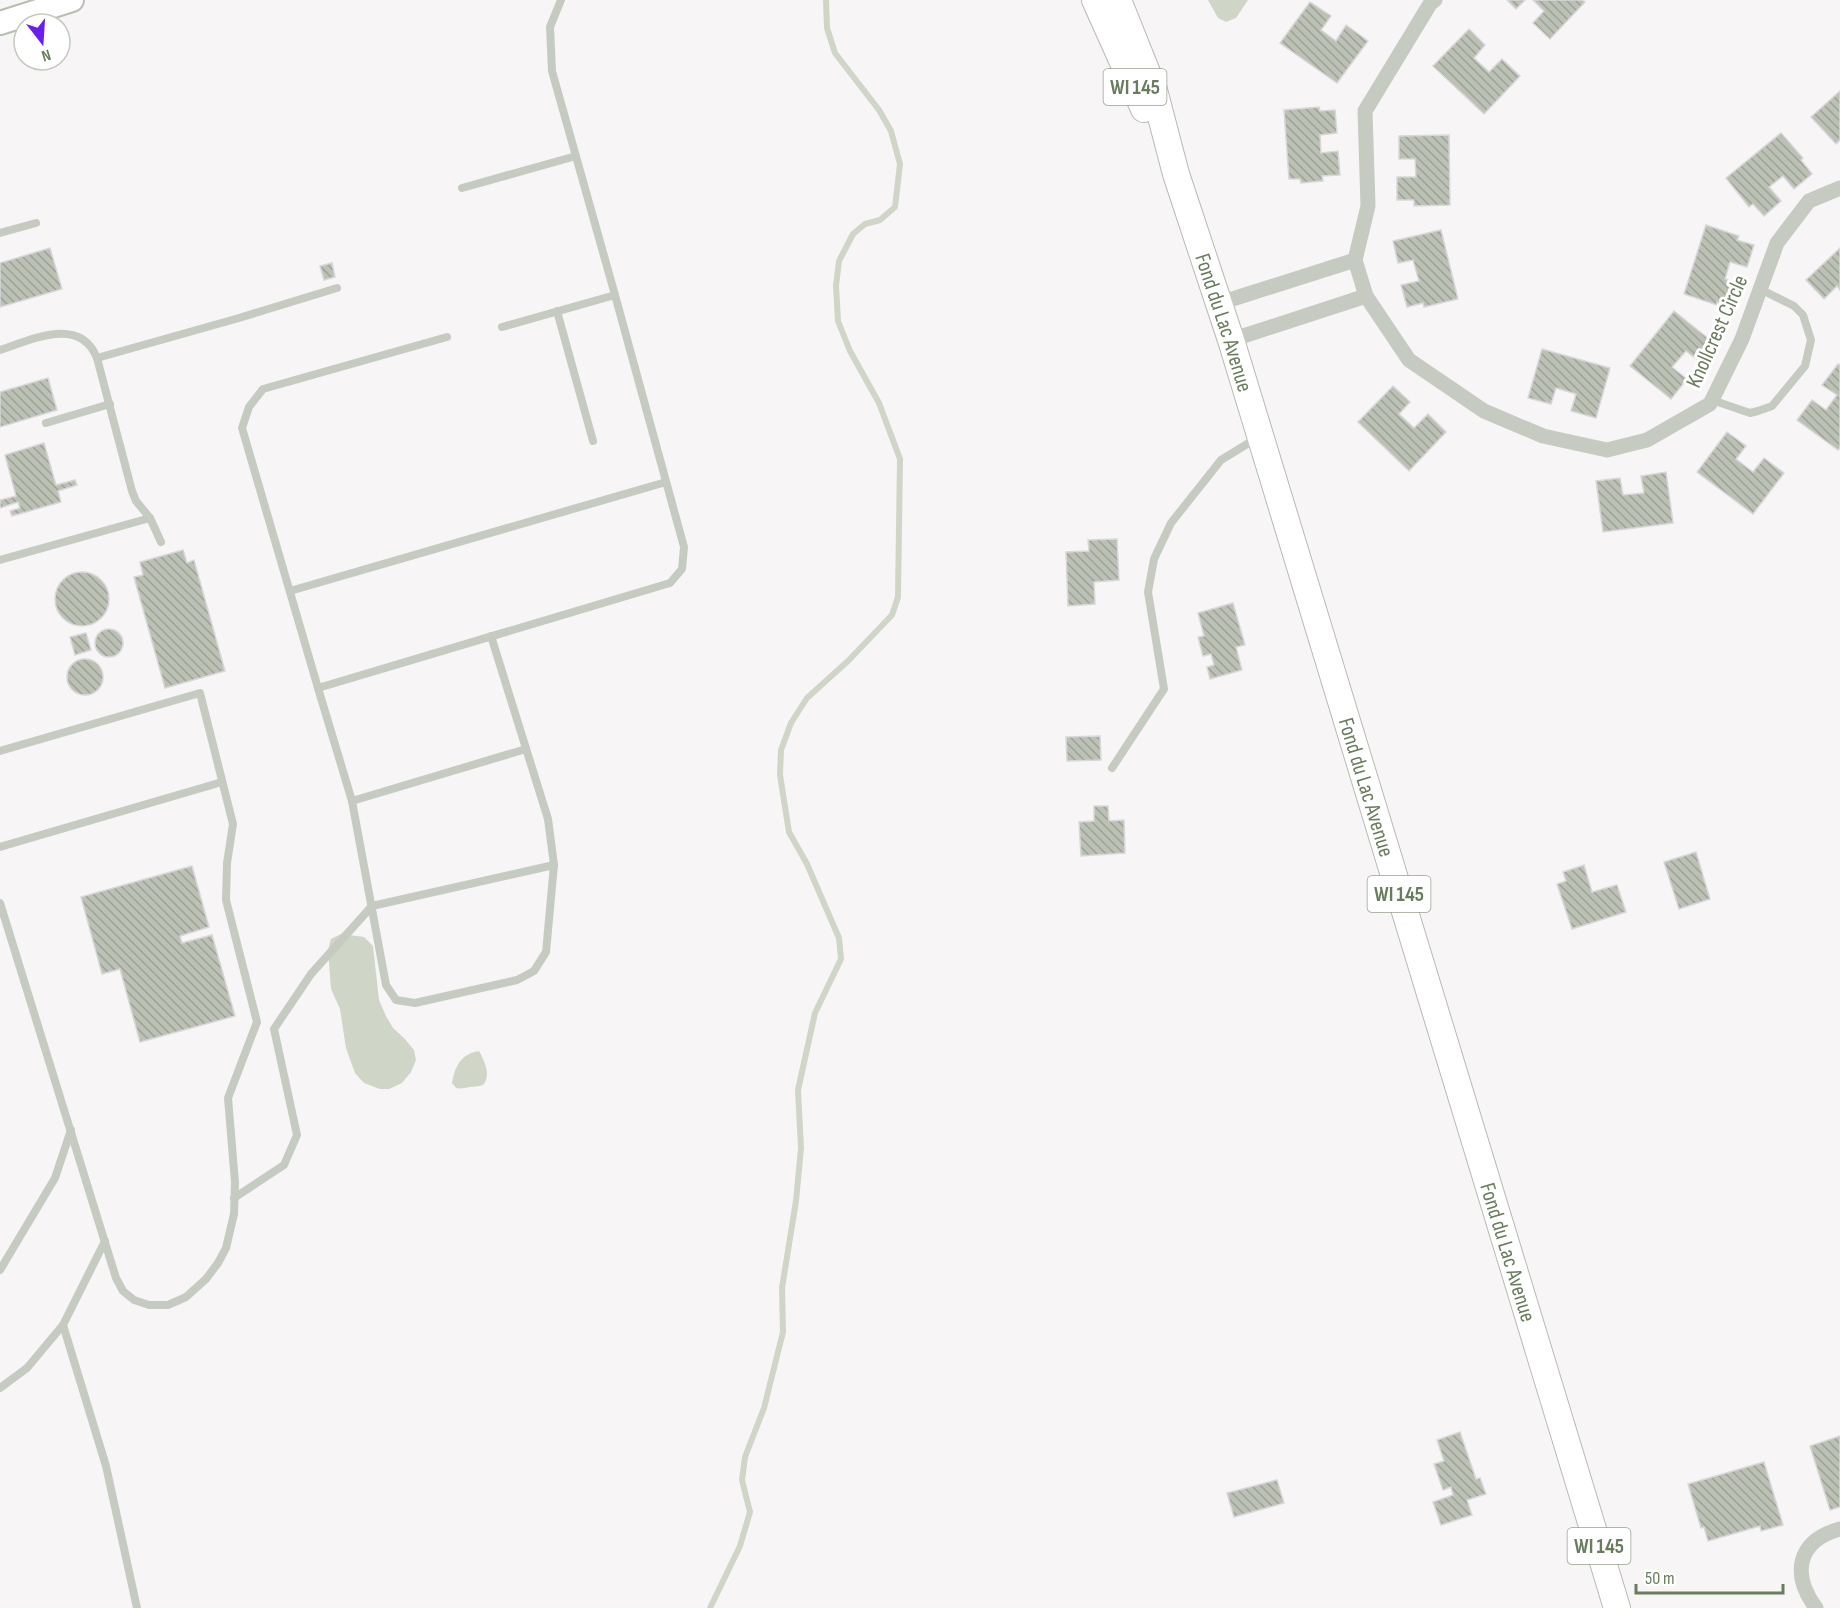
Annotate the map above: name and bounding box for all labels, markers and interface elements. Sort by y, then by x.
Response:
north arrow [12,12,72,72]
text: N [39,45,53,65]
road number: WI 145 [1104,69,1166,105]
street label: Fond du Lac Avenue [1188,250,1258,395]
street label: Knollcrest Circle [1681,271,1754,392]
street label: Fond du Lac Avenue [1332,715,1400,860]
road number: WI 145 [1368,876,1430,912]
street label: Fond du Lac Avenue [1473,1180,1541,1325]
road number: WI 145 [1568,1528,1630,1564]
scale bar [1636,1557,1783,1595]
text: 50 m [1645,1568,1675,1589]

